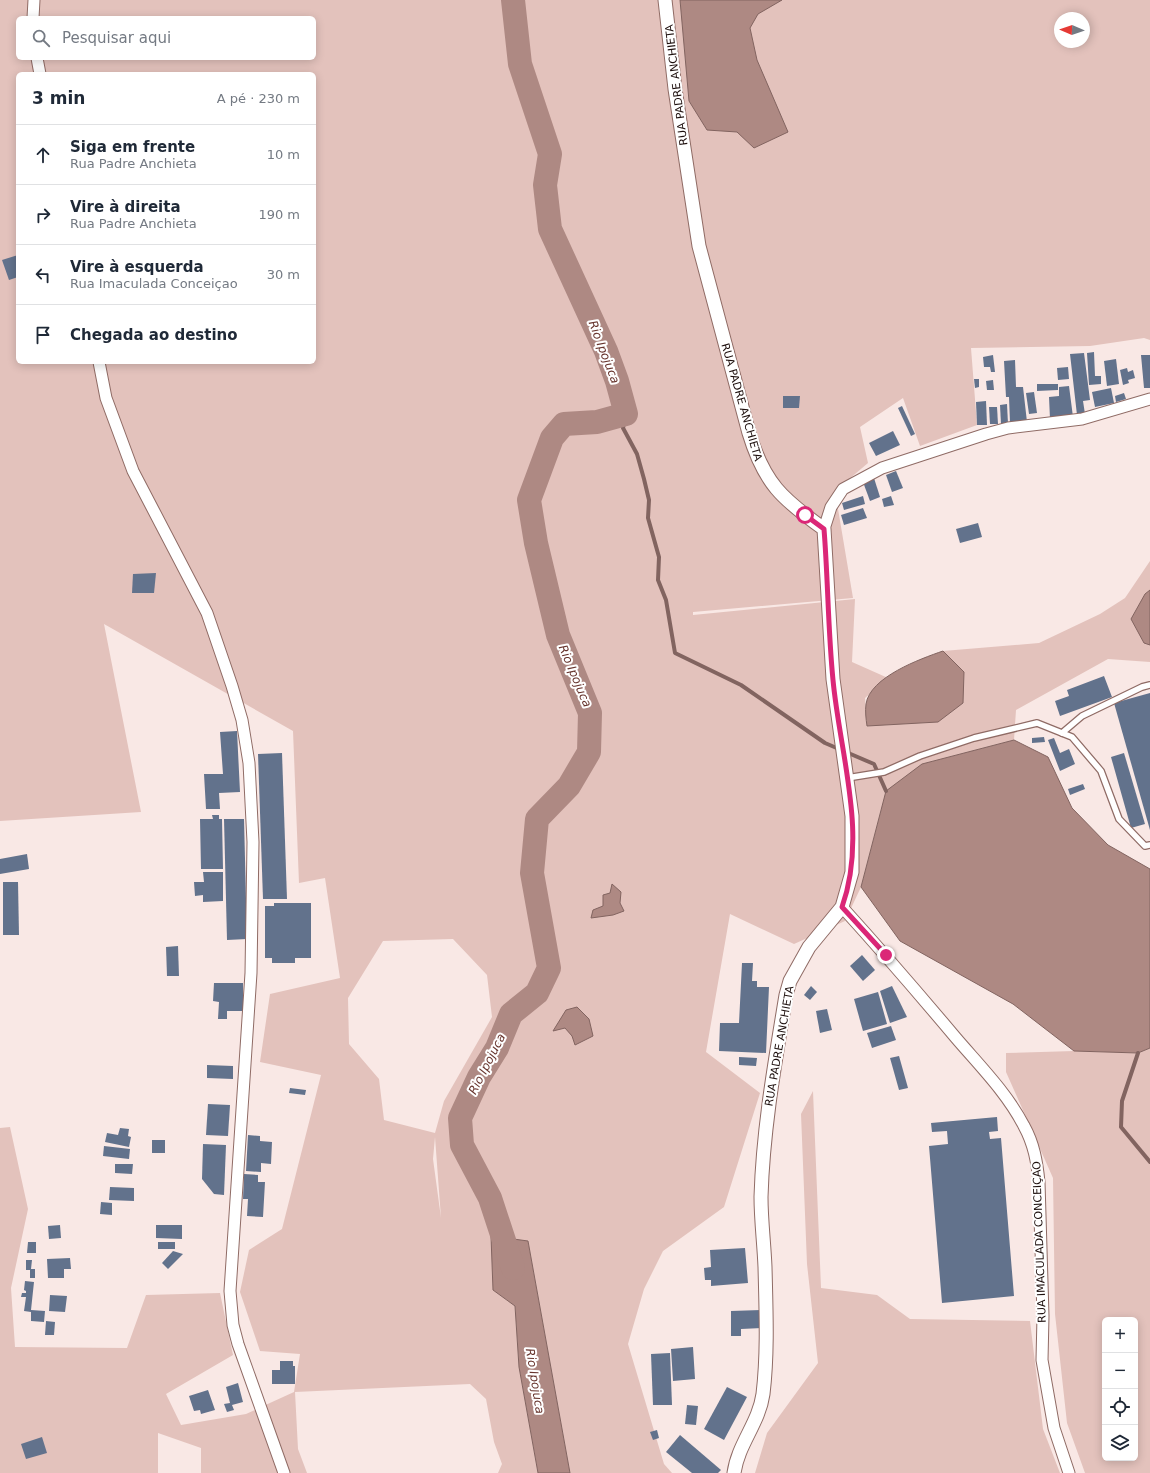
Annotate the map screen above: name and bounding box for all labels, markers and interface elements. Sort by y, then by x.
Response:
north arrow [1054,12,1090,48]
search box [16,16,316,60]
street label: RUA PADRE ANCHIETA [663,23,690,146]
icon: search [30,27,52,49]
text: Pesquisar aqui [62,29,171,47]
text: 3 min [32,88,85,108]
text: A pé · 230 m [217,91,300,106]
text: Siga em frente [70,138,195,156]
icon: ahead [32,144,54,166]
text: 10 m [267,147,300,162]
text: Rua Padre Anchieta [70,156,197,171]
text: Vire à direita [70,198,181,216]
icon: right [32,204,54,226]
text: 190 m [258,207,300,222]
text: Rua Padre Anchieta [70,216,197,231]
text: Vire à esquerda [70,258,204,276]
icon: left [32,264,54,286]
text: 30 m [267,267,300,282]
text: Rua Imaculada Conceiçao [70,276,238,291]
water label: Rio Ipojuca [586,319,622,385]
icon: arrive [32,324,54,346]
text: Chegada ao destino [70,326,238,344]
street label: RUA PADRE ANCHIETA [718,342,765,463]
route start [796,506,814,524]
water label: Rio Ipojuca [556,643,594,709]
route end [877,946,895,964]
street label: RUA PADRE ANCHIETA [762,984,797,1107]
water label: Rio Ipojuca [466,1031,508,1097]
street label: RUA IMACULADA CONCEIÇAO [1030,1161,1049,1323]
map controls [1102,1317,1138,1461]
button: + [1102,1317,1138,1353]
water label: Rio Ipojuca [523,1347,547,1415]
button: − [1102,1353,1138,1389]
button: locate [1102,1389,1138,1425]
button: layers [1102,1425,1138,1461]

